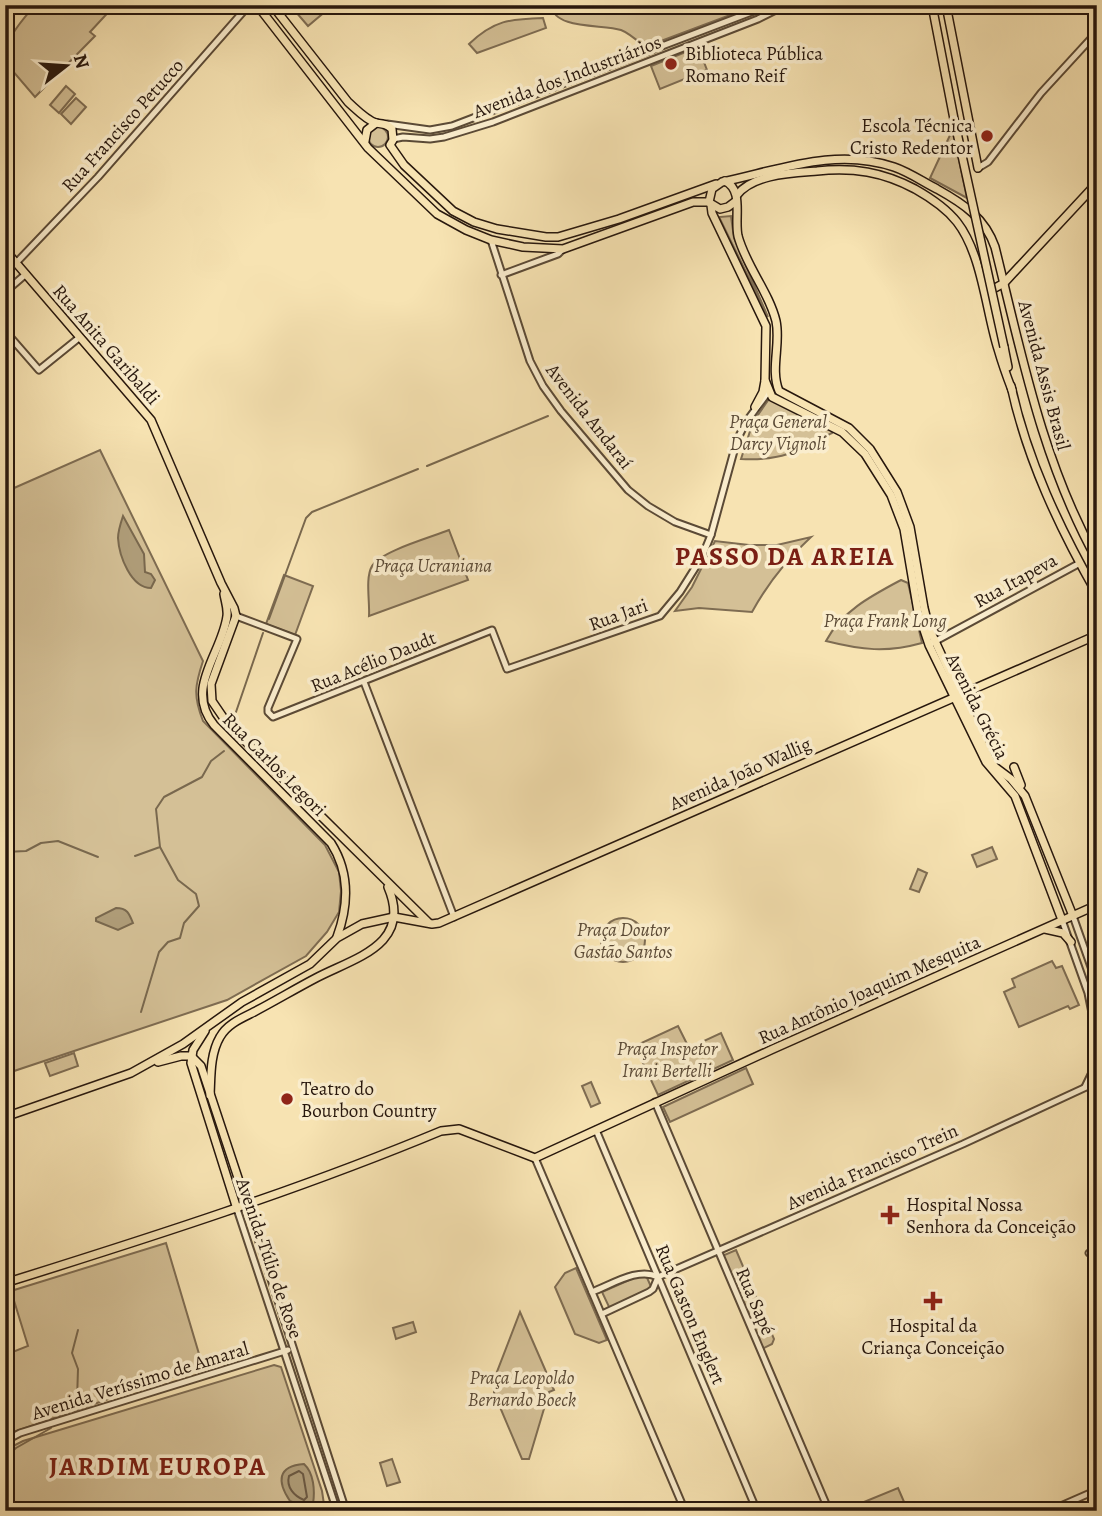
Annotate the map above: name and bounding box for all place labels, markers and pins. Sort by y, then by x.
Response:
place label: Biblioteca Pública Romano Reif [685,41,823,89]
marker: Biblioteca Pública Romano Reif [663,56,679,72]
place label: Escola Técnica Cristo Redentor [850,113,973,161]
marker: Escola Técnica Cristo Redentor [979,128,995,144]
place label: Teatro do Bourbon Country [301,1076,437,1124]
marker: Teatro do Bourbon Country [279,1091,295,1107]
place label: Hospital Nossa Senhora da Conceição [906,1192,1076,1240]
marker: Hospital Nossa Senhora da Conceição [880,1205,900,1225]
marker: Hospital da Criança Conceição [923,1291,943,1311]
place label: Hospital da Criança Conceição [861,1313,1005,1361]

